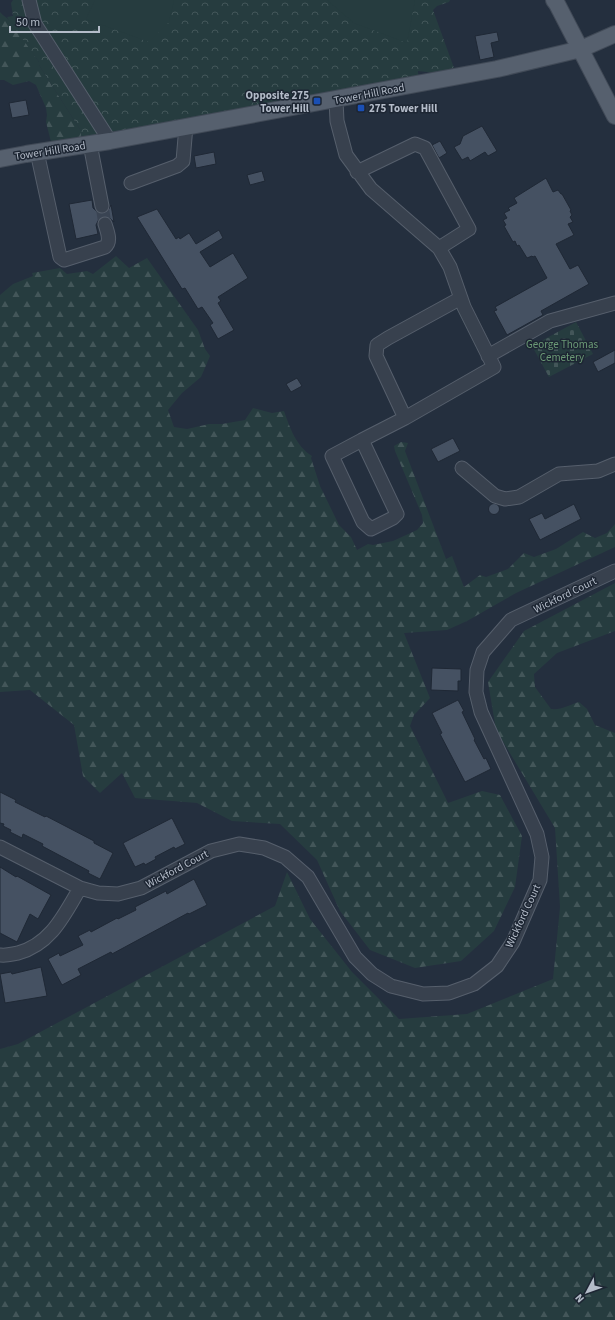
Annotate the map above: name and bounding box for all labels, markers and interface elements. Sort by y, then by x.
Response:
scale bar [10,8,99,34]
text: 50 m [16,14,40,31]
street label: Tower Hill Road [332,80,406,108]
place label: Opposite 275 Tower Hill [246,88,310,116]
marker: Opposite 275 Tower Hill [312,96,322,106]
place label: 275 Tower Hill [369,101,438,116]
marker: 275 Tower Hill [356,103,366,113]
street label: Tower Hill Road [13,138,87,164]
park label: George Thomas Cemetery [526,337,598,365]
street label: Wickford Court [531,573,599,617]
street label: Wickford Court [143,846,211,892]
street label: Wickford Court [502,881,544,950]
north arrow [567,1272,607,1312]
text: N [572,1291,588,1306]

